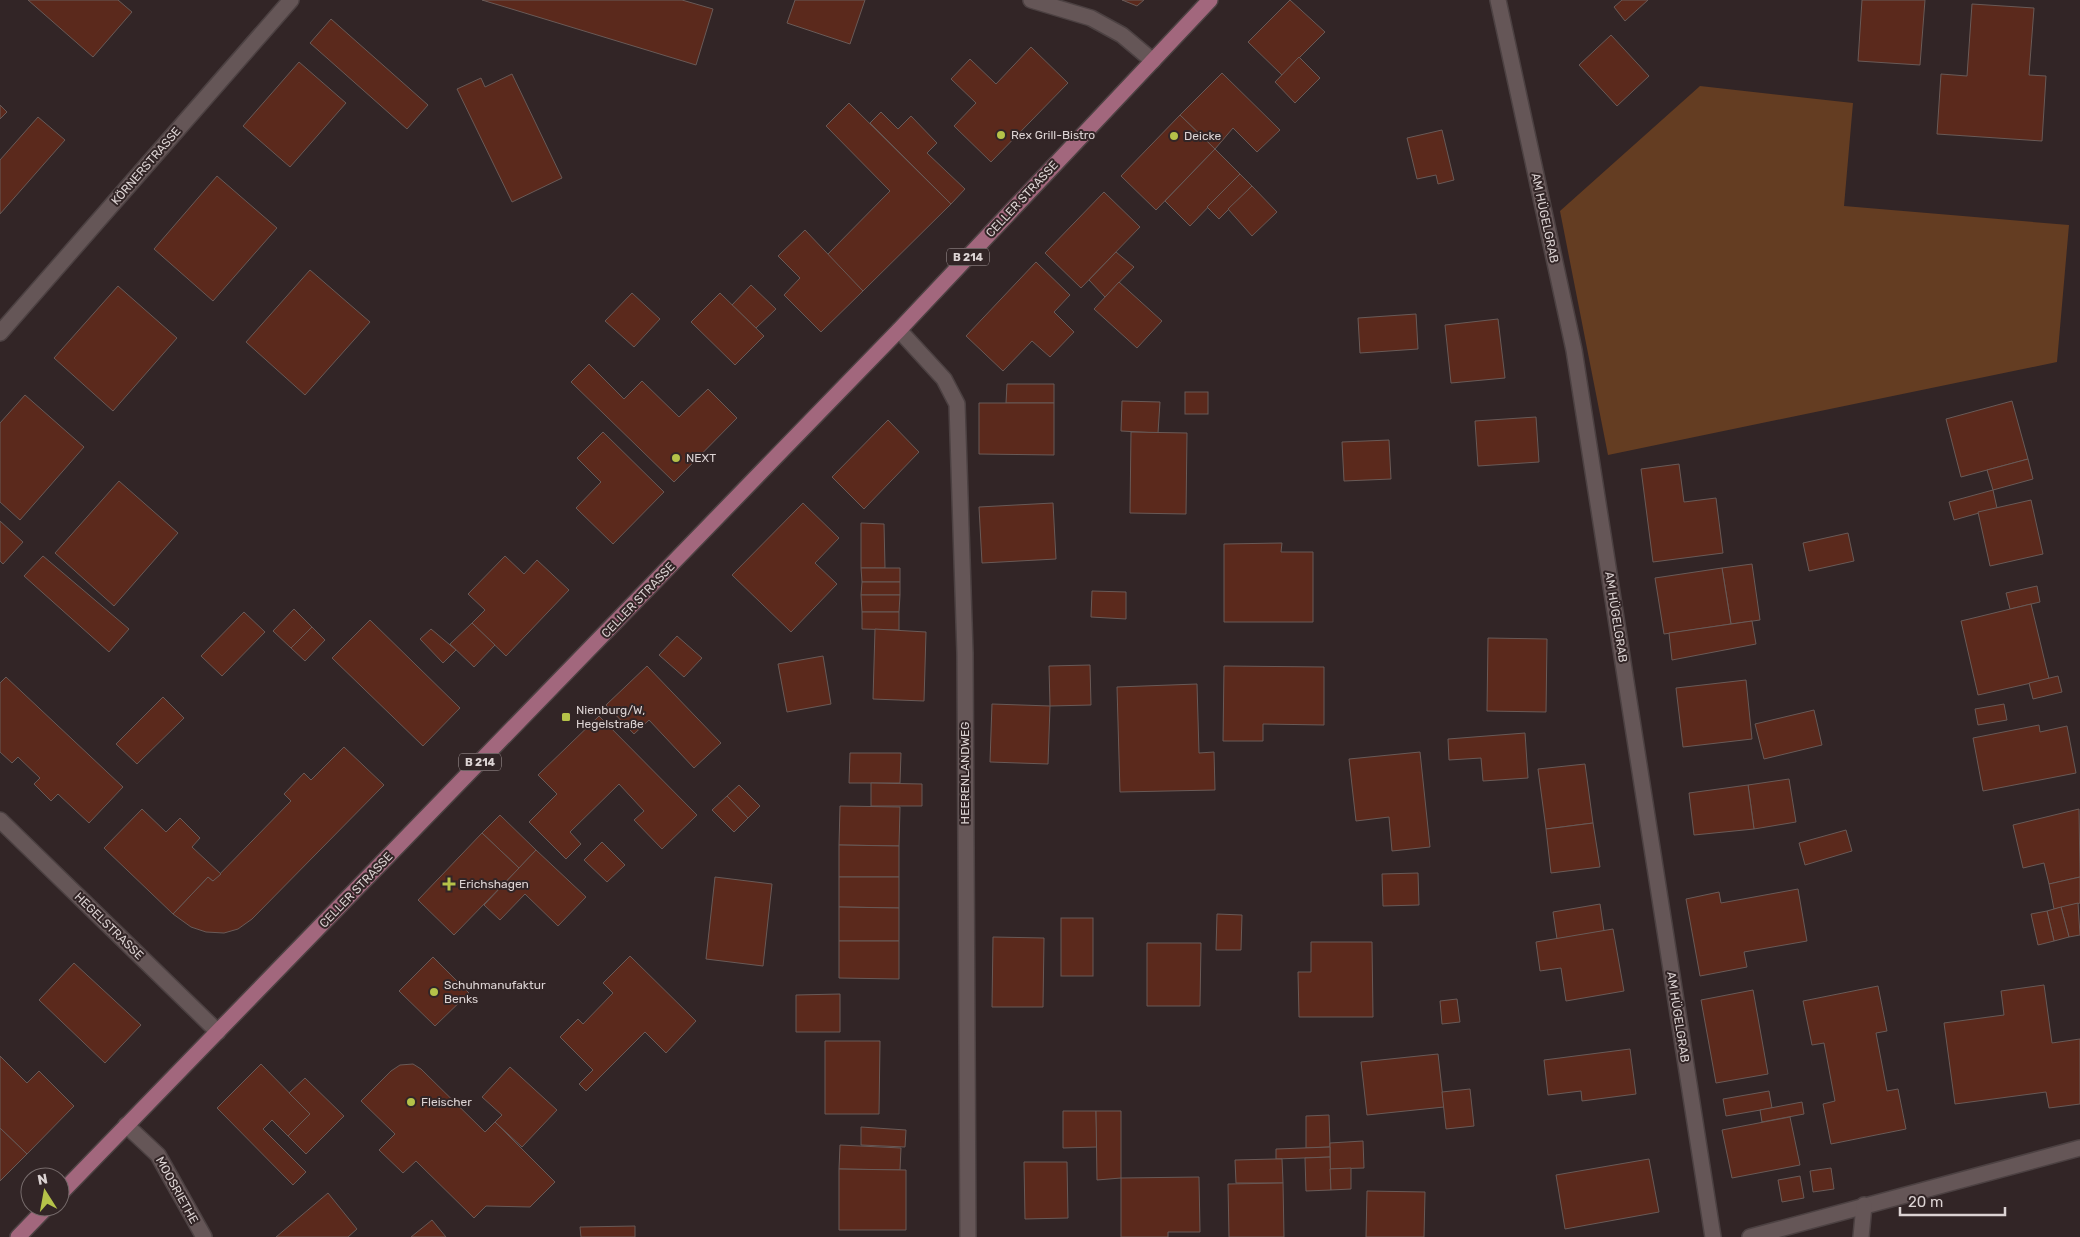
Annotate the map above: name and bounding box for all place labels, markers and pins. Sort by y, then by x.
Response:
place label: Rex Grill-Bistro [1011,128,1095,142]
marker: Rex Grill-Bistro [995,129,1007,141]
place label: Deicke [1184,129,1221,143]
marker: Deicke [1168,130,1180,142]
place label: NEXT [686,451,716,465]
marker: NEXT [670,452,682,464]
place label: Nienburg/W, Hegelstraße [576,703,645,731]
marker: Nienburg/W, Hegelstraße [560,711,572,723]
place label: Erichshagen [459,877,529,891]
marker: Erichshagen [443,878,455,890]
place label: Schuhmanufaktur Benks [444,978,546,1006]
marker: Schuhmanufaktur Benks [428,986,440,998]
place label: Fleischer [421,1095,472,1109]
marker: Fleischer [405,1096,417,1108]

